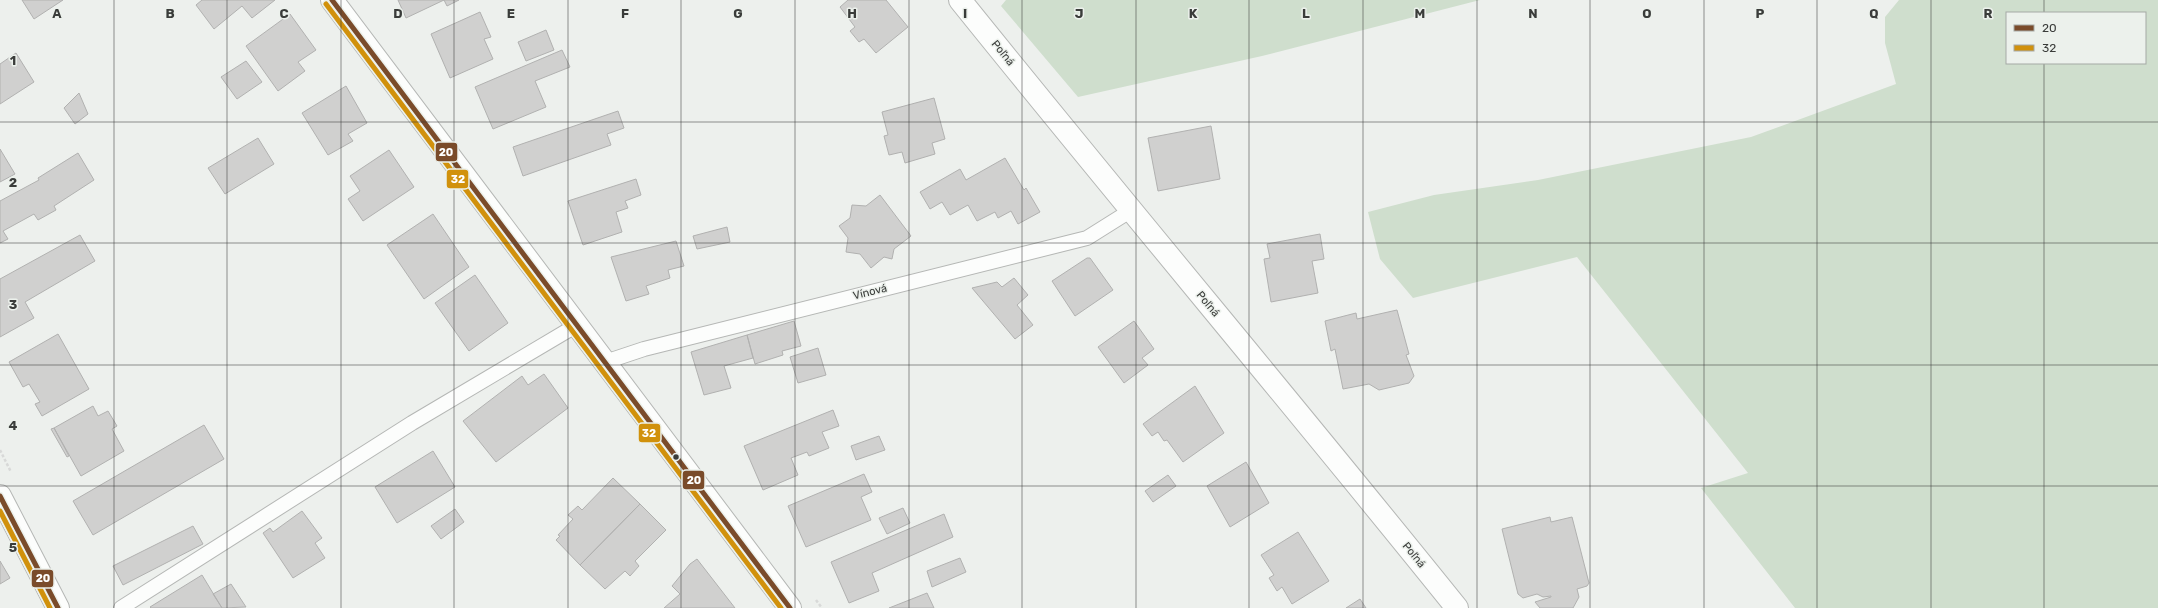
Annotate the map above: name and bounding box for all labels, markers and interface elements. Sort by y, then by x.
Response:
text: A [52,6,62,21]
text: B [165,6,175,21]
text: C [279,6,289,21]
text: D [393,6,403,21]
text: E [507,6,515,21]
text: F [621,6,629,21]
text: G [733,6,743,21]
text: H [847,6,857,21]
text: I [963,6,967,21]
text: J [1075,6,1083,21]
text: K [1189,6,1198,21]
text: L [1302,6,1310,21]
text: M [1415,6,1425,21]
text: N [1528,6,1538,21]
text: O [1642,6,1652,21]
text: P [1756,6,1765,21]
text: Q [1869,6,1879,21]
text: R [1984,6,1993,21]
legend [2006,12,2146,64]
text: 20 [2042,21,2057,35]
street label: Poľná [989,38,1017,68]
text: 32 [2042,41,2056,55]
text: 1 [10,53,16,68]
line badge: 20 [435,142,458,162]
text: 20 [439,146,453,159]
line badge: 32 [446,169,469,189]
text: 32 [451,173,465,186]
text: 2 [9,175,17,190]
street label: Vínová [852,282,888,302]
street label: Poľná [1194,289,1222,319]
text: 3 [9,297,18,312]
text: 4 [9,418,18,433]
line badge: 32 [638,423,661,443]
text: 32 [642,427,656,440]
unlabelled marker [671,452,681,462]
line badge: 20 [682,470,705,490]
text: 20 [687,474,701,487]
text: 5 [9,540,17,555]
street label: Poľná [1400,540,1428,570]
line badge: 20 [31,569,54,588]
text: 20 [36,572,50,585]

